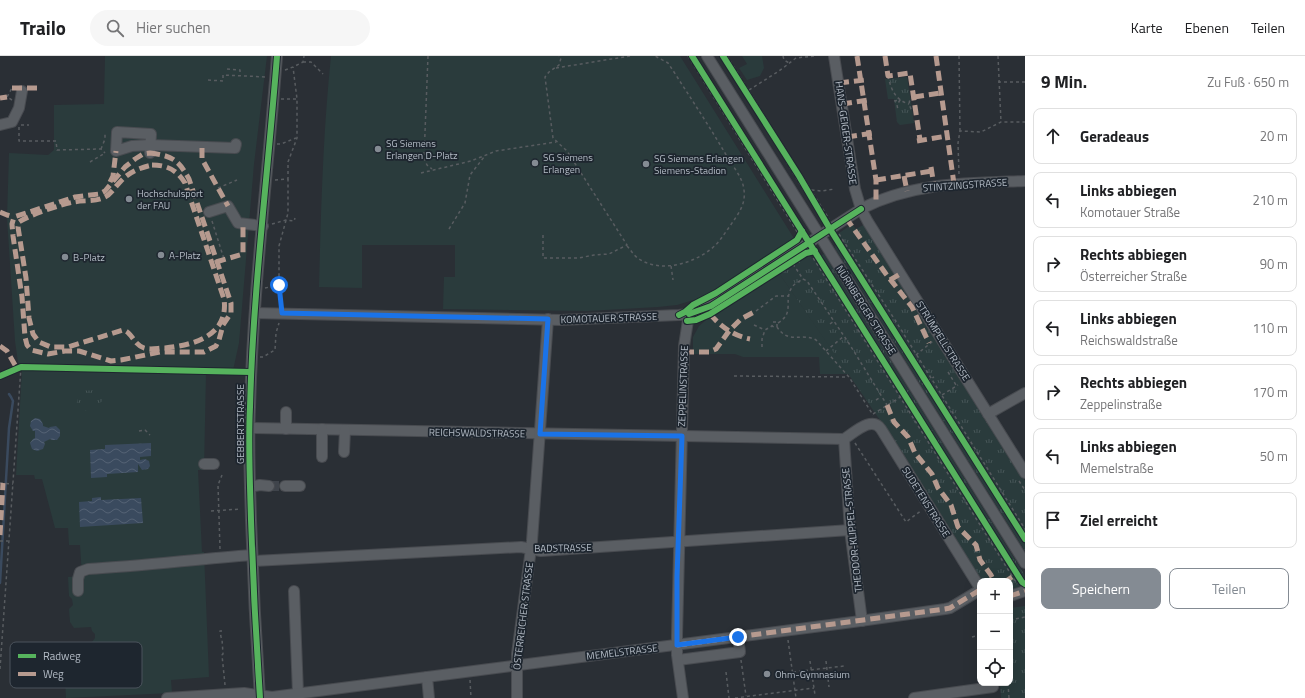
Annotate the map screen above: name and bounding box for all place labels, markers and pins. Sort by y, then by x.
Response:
place label: SG Siemens Erlangen D-Platz [386,136,458,163]
marker: SG Siemens Erlangen D-Platz [373,144,383,154]
place label: SG Siemens Erlangen [543,150,593,177]
place label: SG Siemens Erlangen Siemens-Stadion [654,151,743,178]
marker: SG Siemens Erlangen [530,158,540,168]
marker: SG Siemens Erlangen Siemens-Stadion [641,159,651,169]
place label: Hochschulsport der FAU [137,186,203,213]
marker: Hochschulsport der FAU [124,194,134,204]
place label: A-Platz [169,248,201,263]
place label: B-Platz [73,250,105,265]
marker: A-Platz [156,250,166,260]
marker: B-Platz [60,252,70,262]
place label: Ohm-Gymnasium [775,667,850,682]
marker: Ohm-Gymnasium [762,669,772,679]

